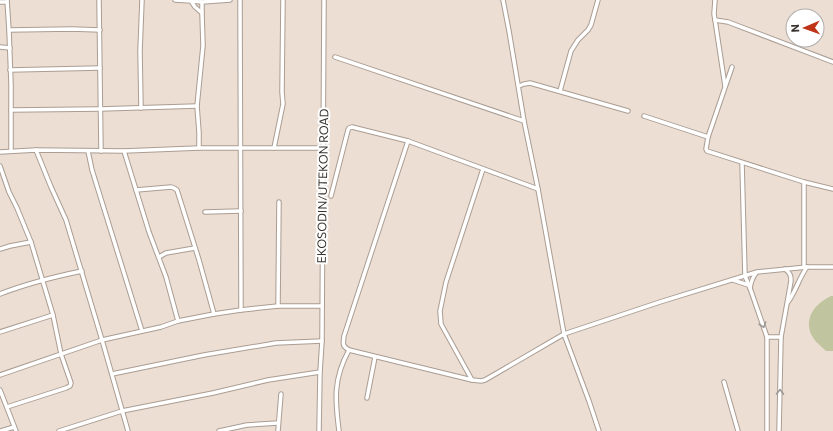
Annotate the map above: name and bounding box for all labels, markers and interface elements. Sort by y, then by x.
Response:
north arrow [785,8,825,48]
text: N [788,24,801,33]
street label: EKOSODIN/UTEKON ROAD [314,108,330,263]
one-way arrow [758,322,767,329]
one-way arrow [775,389,784,395]

